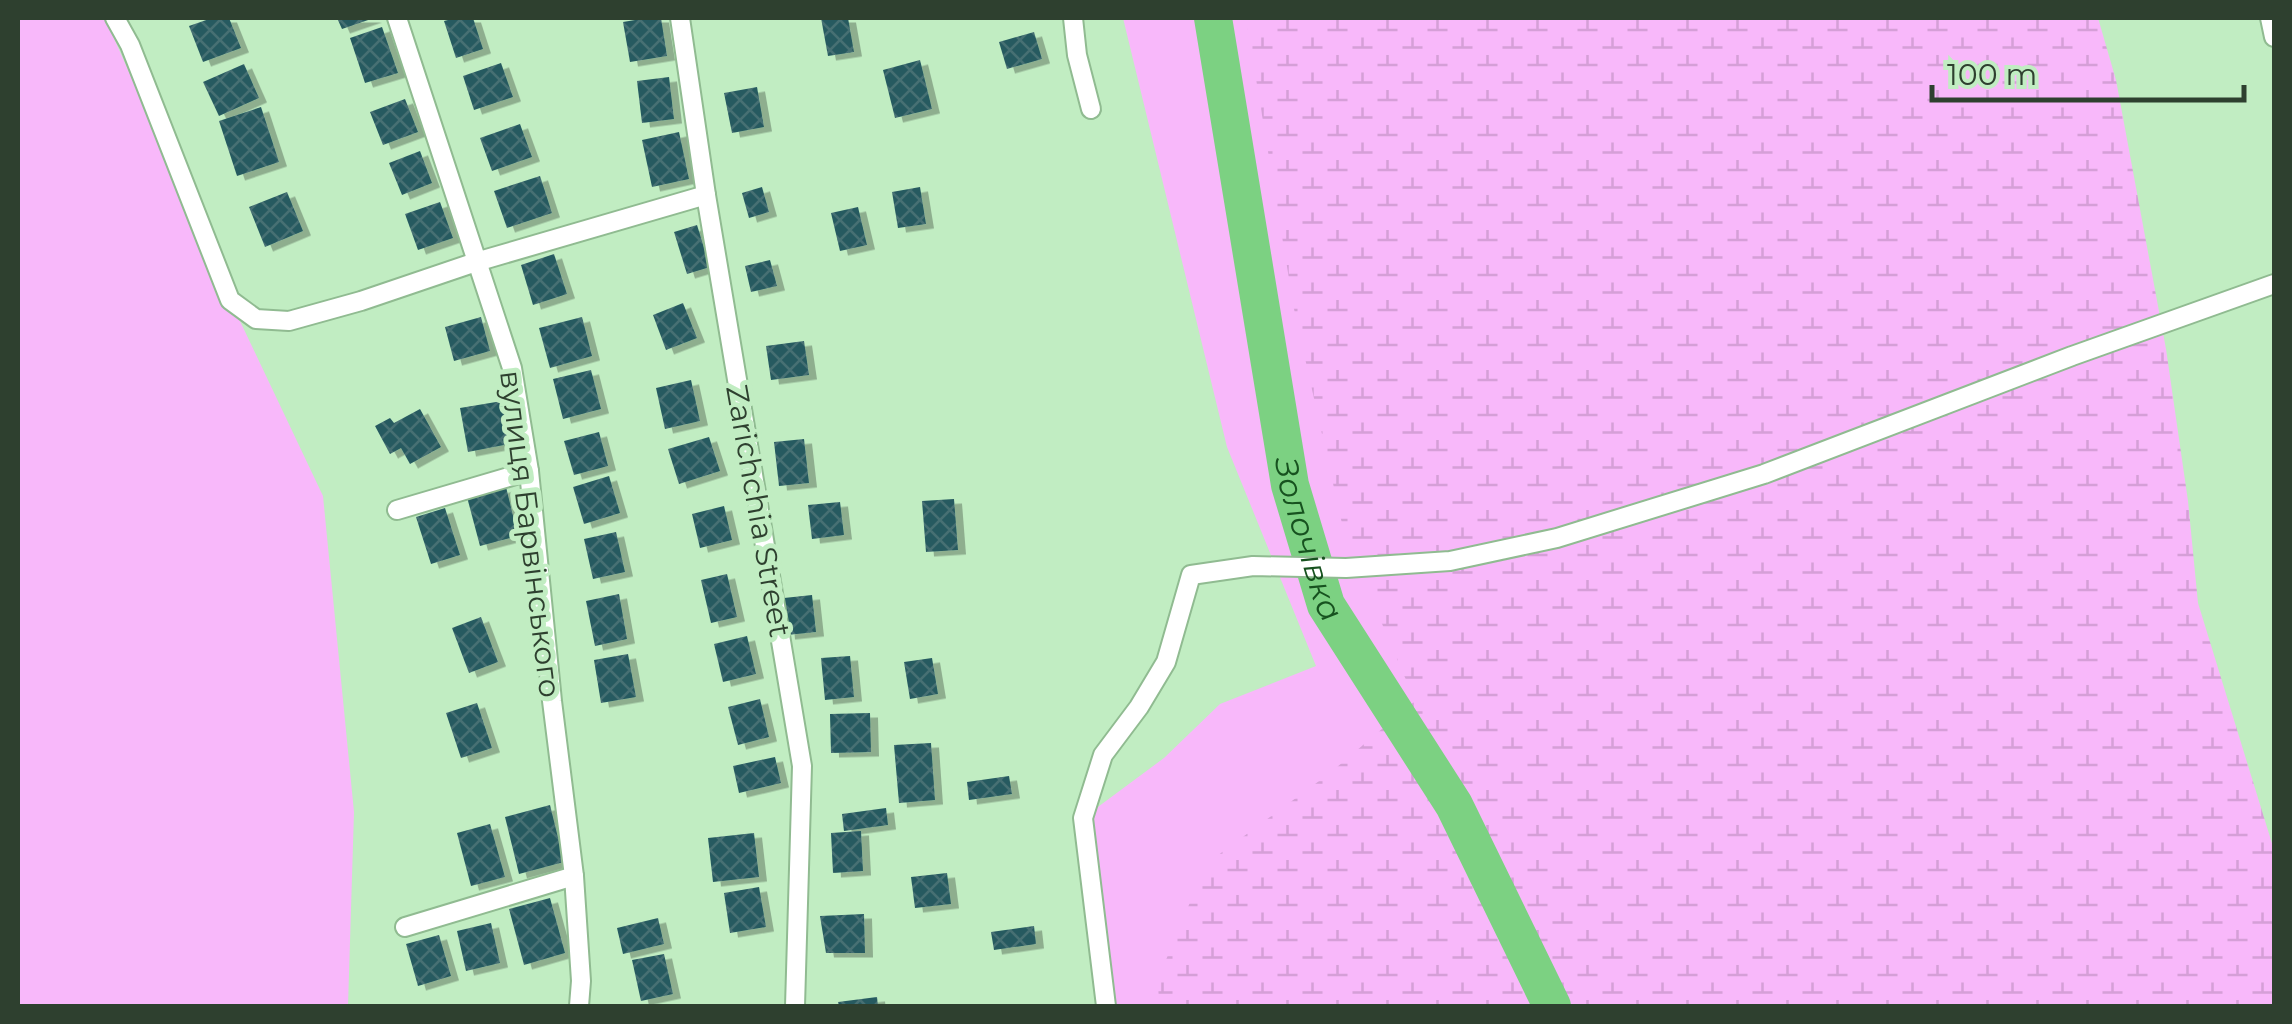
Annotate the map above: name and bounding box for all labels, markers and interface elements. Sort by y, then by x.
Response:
scale bar [1932,40,2244,102]
text: 100 m [1947,56,2037,93]
street label: вулиця Барвінського [492,368,569,700]
street label: Zarichchia Street [718,382,799,640]
water label: Золочівка [1266,453,1351,628]

